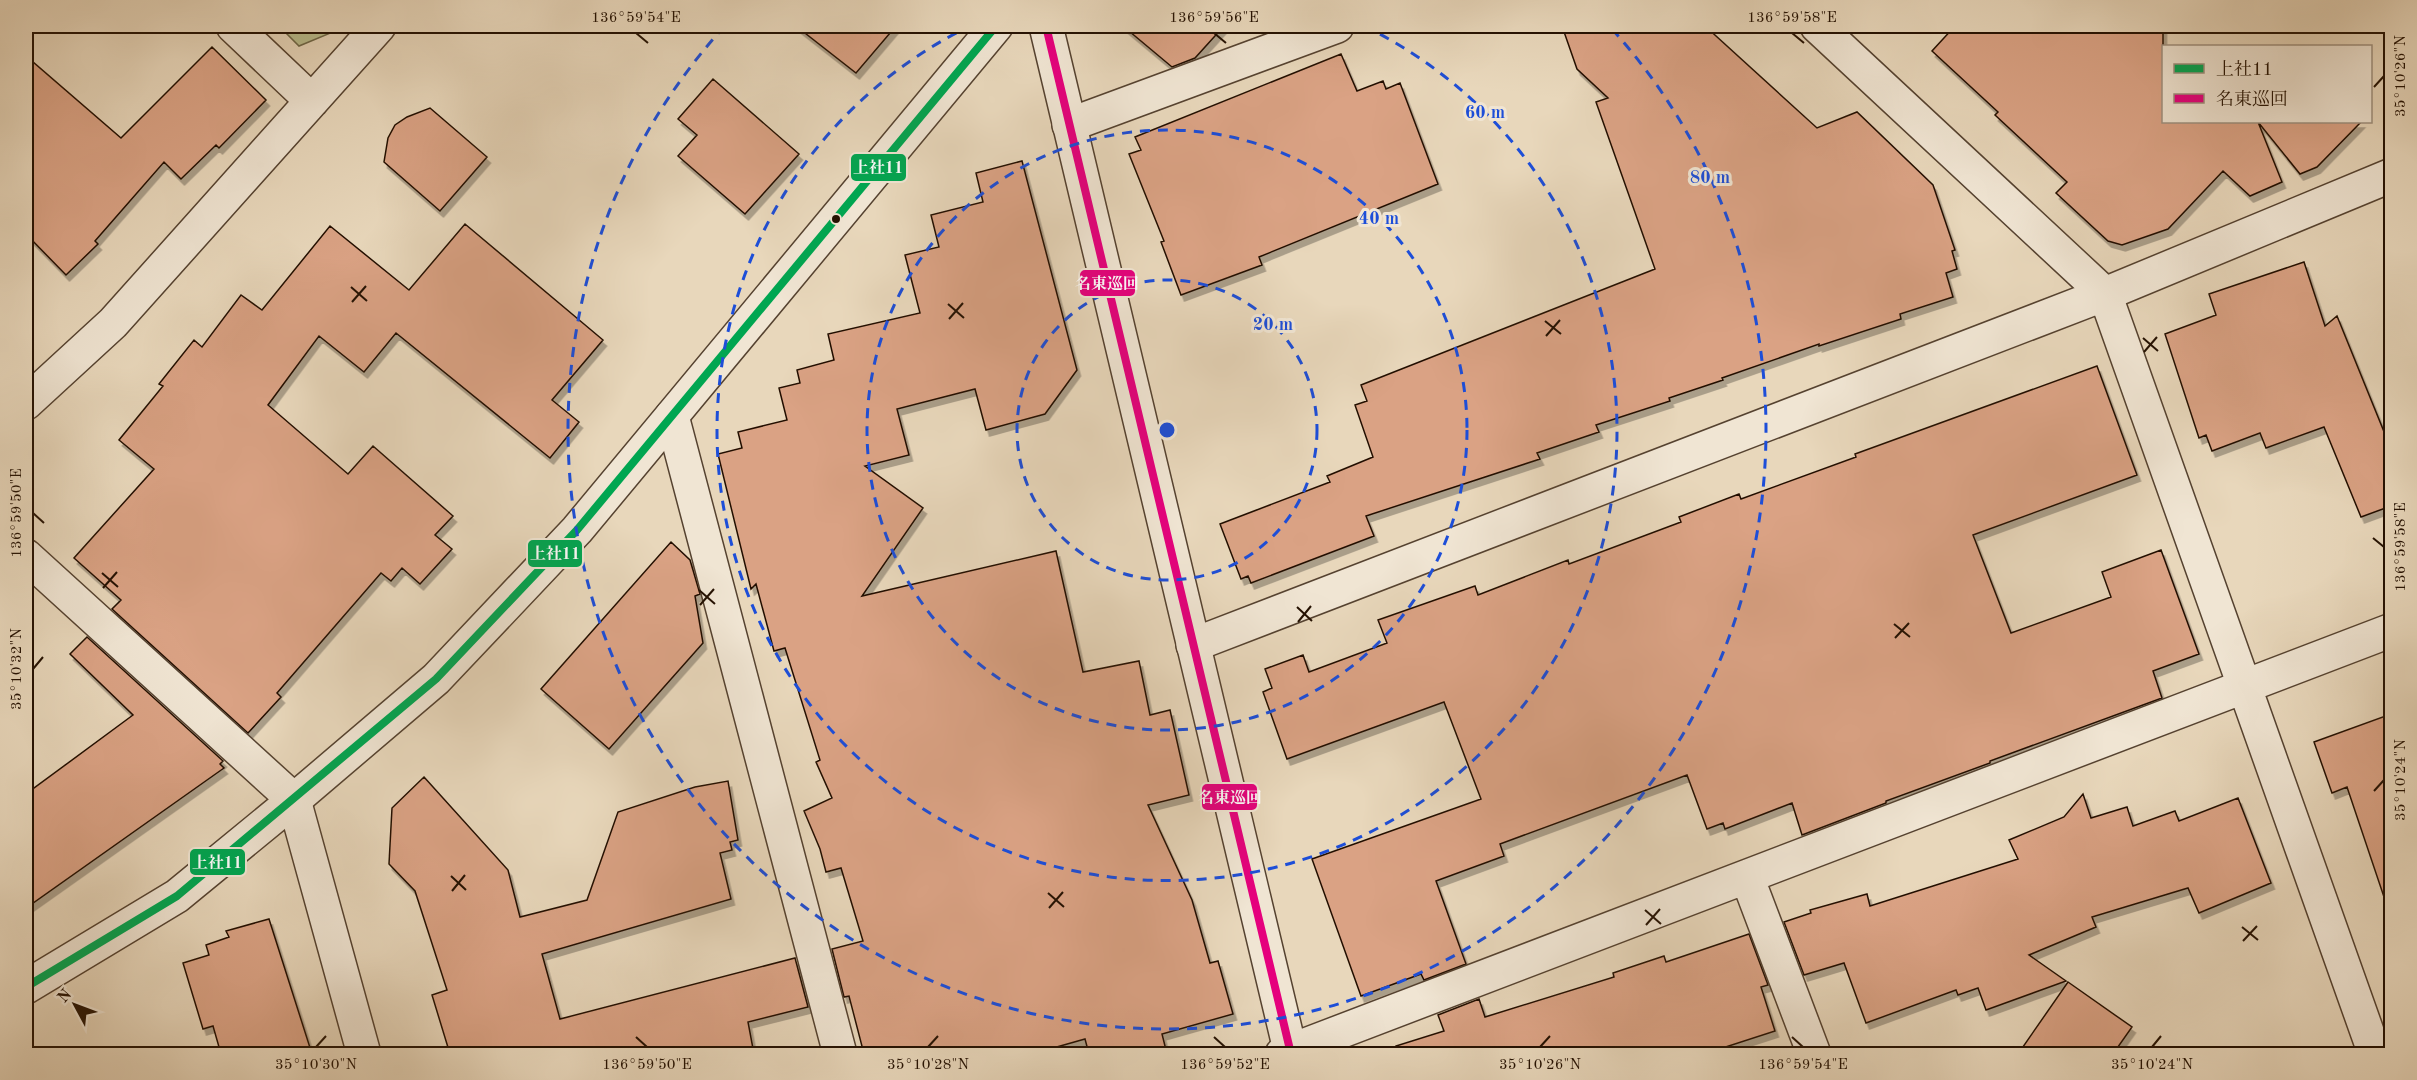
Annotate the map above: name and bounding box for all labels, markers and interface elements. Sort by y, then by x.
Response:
text: 136°59'54"E [591,11,681,26]
text: 136°59'56"E [1169,11,1259,26]
text: 136°59'58"E [1747,11,1837,26]
text: 35°10'26"N [2394,35,2409,117]
legend [2162,45,2372,123]
text: 上社11 [2216,59,2273,79]
text: 名東巡回 [2216,89,2288,109]
text: 60 m [1465,104,1505,122]
line badge: 上社11 [850,153,907,182]
text: 上社11 [853,159,903,177]
text: 80 m [1690,169,1730,187]
text: 40 m [1359,210,1399,228]
unlabelled marker [830,213,842,225]
line badge: 名東巡回 [1079,269,1136,297]
text: 名東巡回 [1075,275,1139,293]
text: 20 m [1253,316,1293,334]
centre of rings [1157,420,1177,440]
text: 136°59'50"E [10,468,25,558]
text: 136°59'58"E [2394,502,2409,592]
line badge: 上社11 [527,539,583,568]
text: 上社11 [530,545,580,563]
text: 35°10'32"N [10,628,25,710]
text: 35°10'24"N [2394,739,2409,821]
line badge: 名東巡回 [1201,783,1258,811]
text: 名東巡回 [1198,789,1262,807]
line badge: 上社11 [189,848,246,876]
text: 上社11 [192,854,242,872]
north arrow [45,975,105,1035]
text: N [55,986,76,1006]
text: 35°10'30"N [275,1058,357,1073]
text: 136°59'50"E [602,1058,692,1073]
text: 35°10'28"N [887,1058,969,1073]
text: 136°59'52"E [1180,1058,1270,1073]
text: 35°10'26"N [1499,1058,1581,1073]
text: 136°59'54"E [1758,1058,1848,1073]
text: 35°10'24"N [2111,1058,2193,1073]

